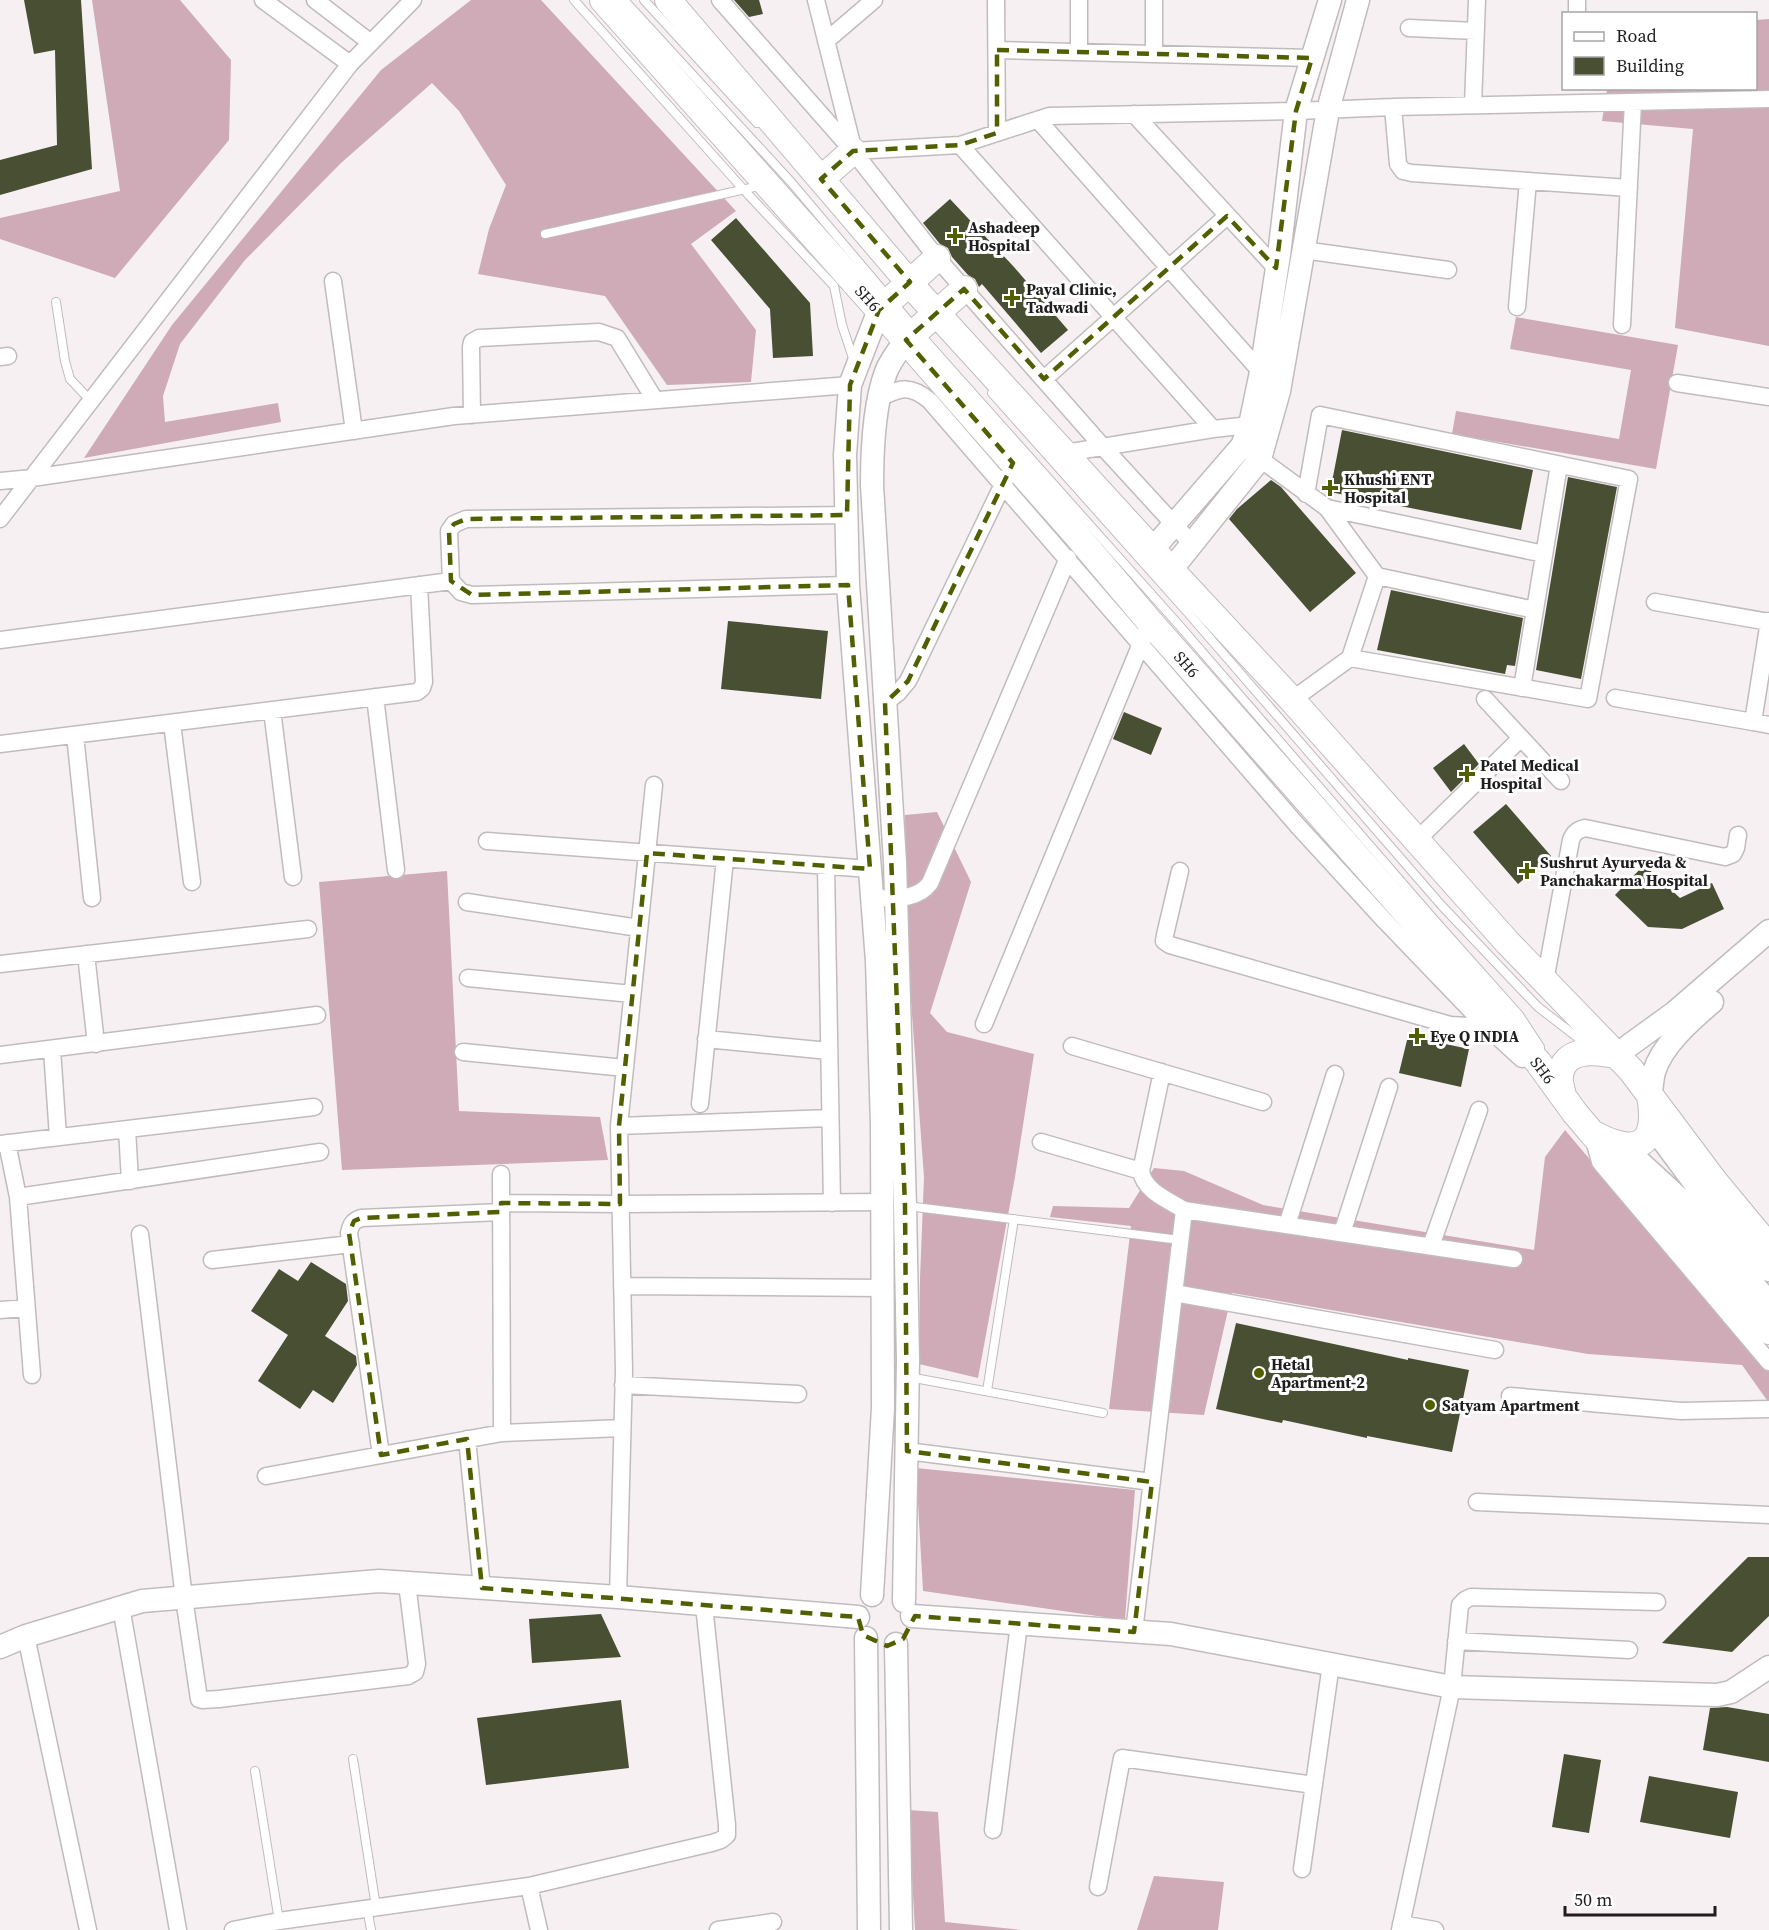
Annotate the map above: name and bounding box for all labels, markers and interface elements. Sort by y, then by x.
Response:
legend [1562,12,1757,90]
text: Road [1616,23,1657,48]
text: Building [1616,53,1684,78]
place label: Ashadeep Hospital [968,216,1040,256]
marker: Ashadeep Hospital [946,227,964,245]
place label: Payal Clinic, Tadwadi [1026,278,1117,318]
street label: SH6 [850,280,886,316]
marker: Payal Clinic, Tadwadi [1003,289,1021,307]
place label: Khushi ENT Hospital [1344,468,1431,508]
marker: Khushi ENT Hospital [1321,479,1339,497]
street label: SH6 [1169,646,1205,682]
place label: Patel Medical Hospital [1480,754,1579,794]
marker: Patel Medical Hospital [1458,765,1476,783]
place label: Sushrut Ayurveda & Panchakarma Hospital [1540,851,1708,891]
marker: Sushrut Ayurveda & Panchakarma Hospital [1518,862,1536,880]
place label: Eye Q INDIA [1430,1025,1519,1047]
marker: Eye Q INDIA [1408,1027,1426,1045]
street label: SH6 [1526,1052,1560,1088]
place label: Hetal Apartment-2 [1271,1353,1365,1393]
marker: Hetal Apartment-2 [1252,1366,1266,1380]
place label: Satyam Apartment [1442,1394,1580,1416]
marker: Satyam Apartment [1423,1398,1437,1412]
scale bar [1565,1879,1715,1917]
text: 50 m [1574,1887,1612,1912]

